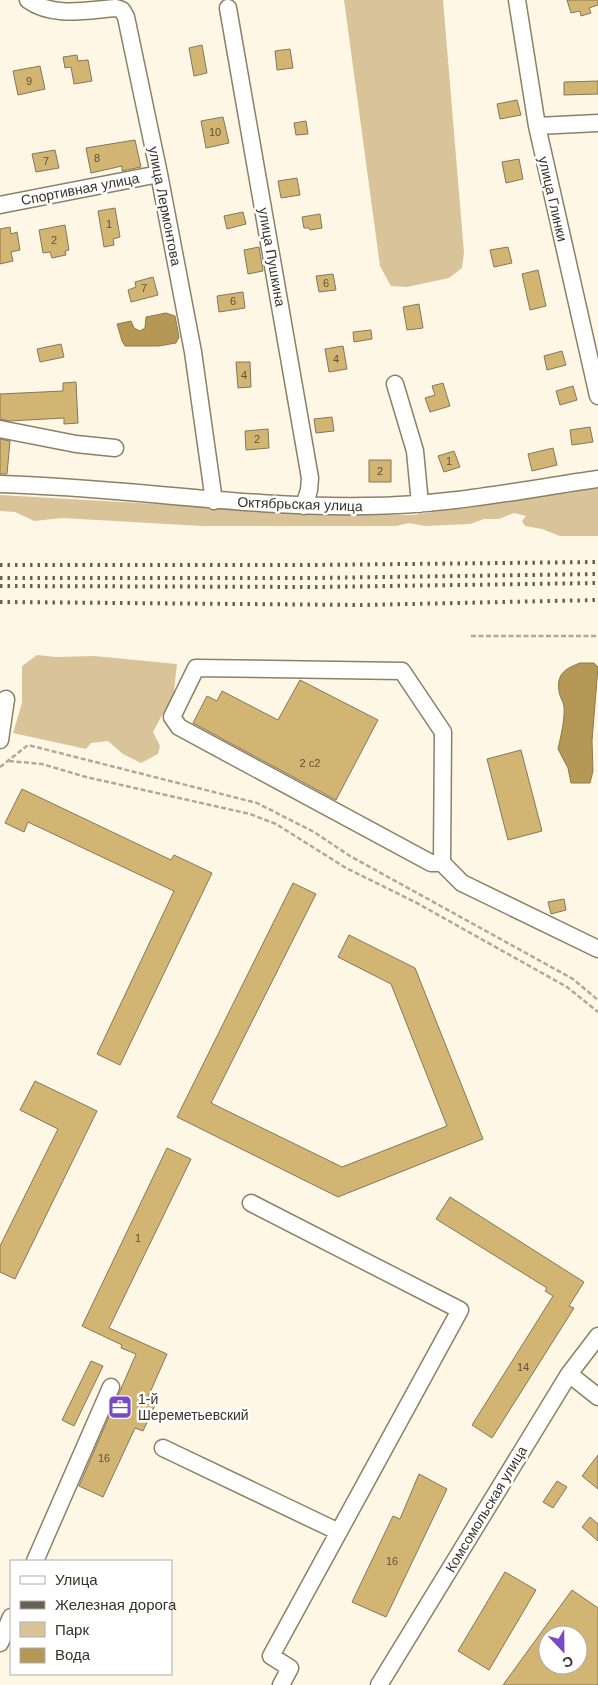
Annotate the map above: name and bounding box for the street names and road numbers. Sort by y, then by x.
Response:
street label: улица Лермонтова [146,145,184,267]
street label: улица Глинки [535,155,571,243]
street label: Спортивная улица [20,170,141,208]
street label: улица Пушкина [255,206,289,308]
street label: Октябрьская улица [237,494,363,514]
street label: Комсомольская улица [442,1443,530,1575]

